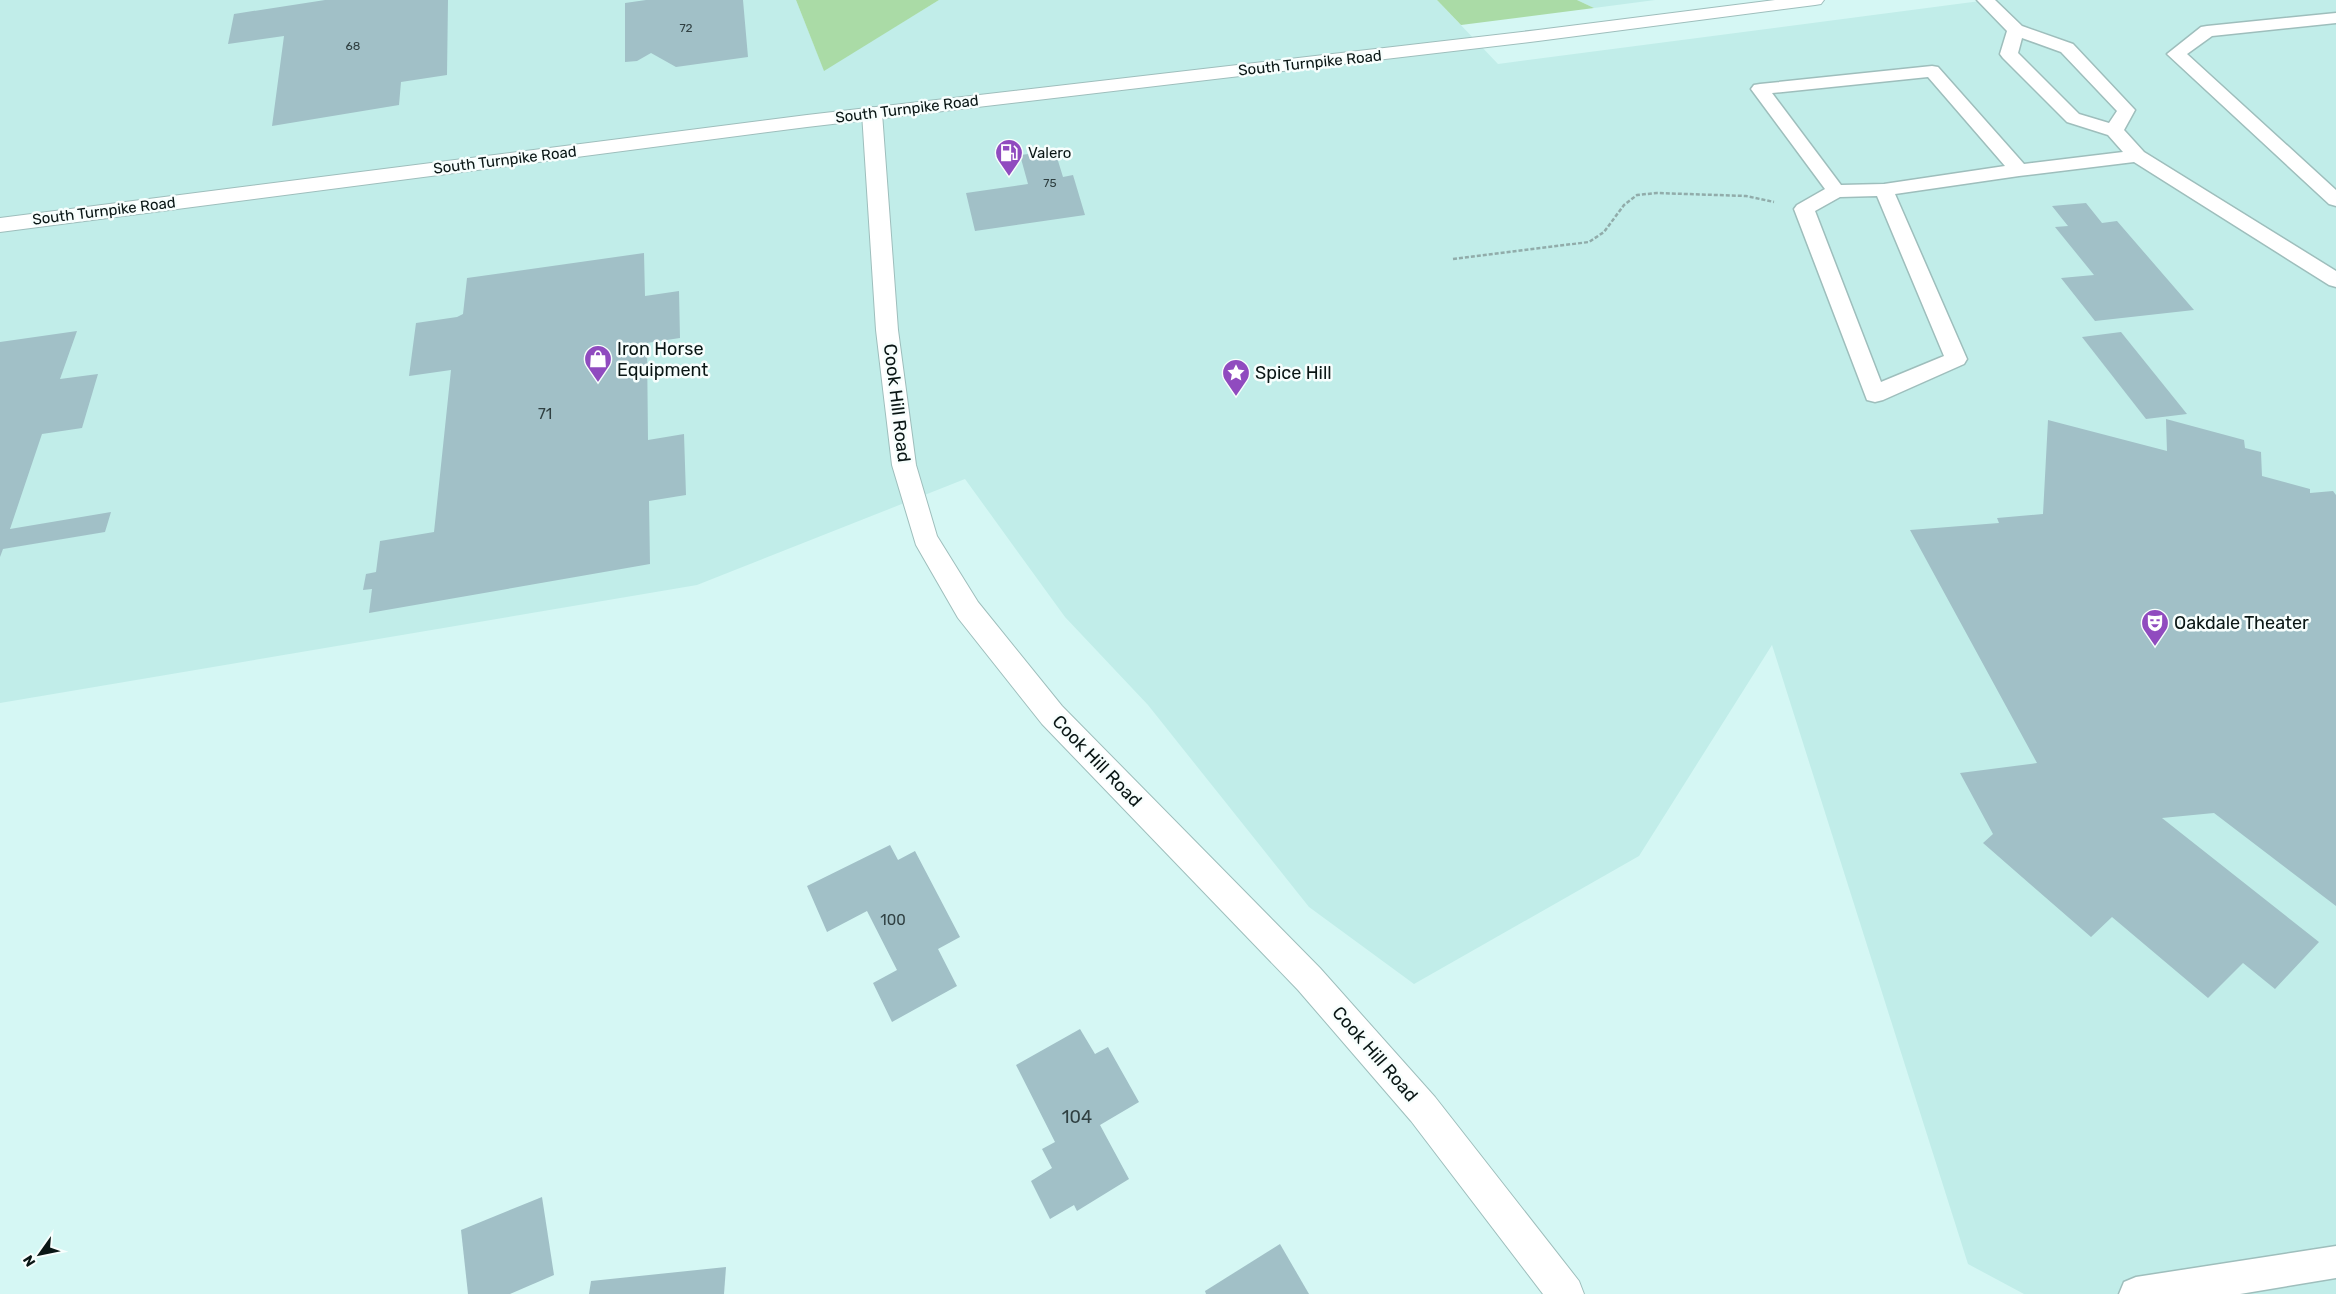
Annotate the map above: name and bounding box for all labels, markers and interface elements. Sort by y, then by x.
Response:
house number: 72 [679,21,693,35]
house number: 68 [346,39,360,53]
street label: South Turnpike Road [1237,47,1383,79]
street label: South Turnpike Road [834,91,980,127]
fuel station icon: Valero [994,138,1024,177]
street label: South Turnpike Road [432,142,578,178]
place label: Valero [1028,144,1071,162]
house number: 75 [1043,176,1057,190]
street label: South Turnpike Road [31,193,177,229]
place label: Iron Horse Equipment [617,338,708,381]
street label: Cook Hill Road [879,343,915,463]
shop icon: Iron Horse Equipment [583,344,613,383]
place icon: Spice Hill [1221,358,1251,397]
place label: Spice Hill [1255,362,1332,384]
house number: 71 [538,405,552,423]
theatre icon: Oakdale Theater [2140,608,2170,647]
place label: Oakdale Theater [2174,612,2309,634]
street label: Cook Hill Road [1048,710,1146,812]
house number: 100 [880,911,906,929]
street label: Cook Hill Road [1328,1002,1422,1106]
house number: 104 [1062,1106,1092,1128]
north arrow [15,1229,65,1279]
text: N [20,1252,39,1270]

